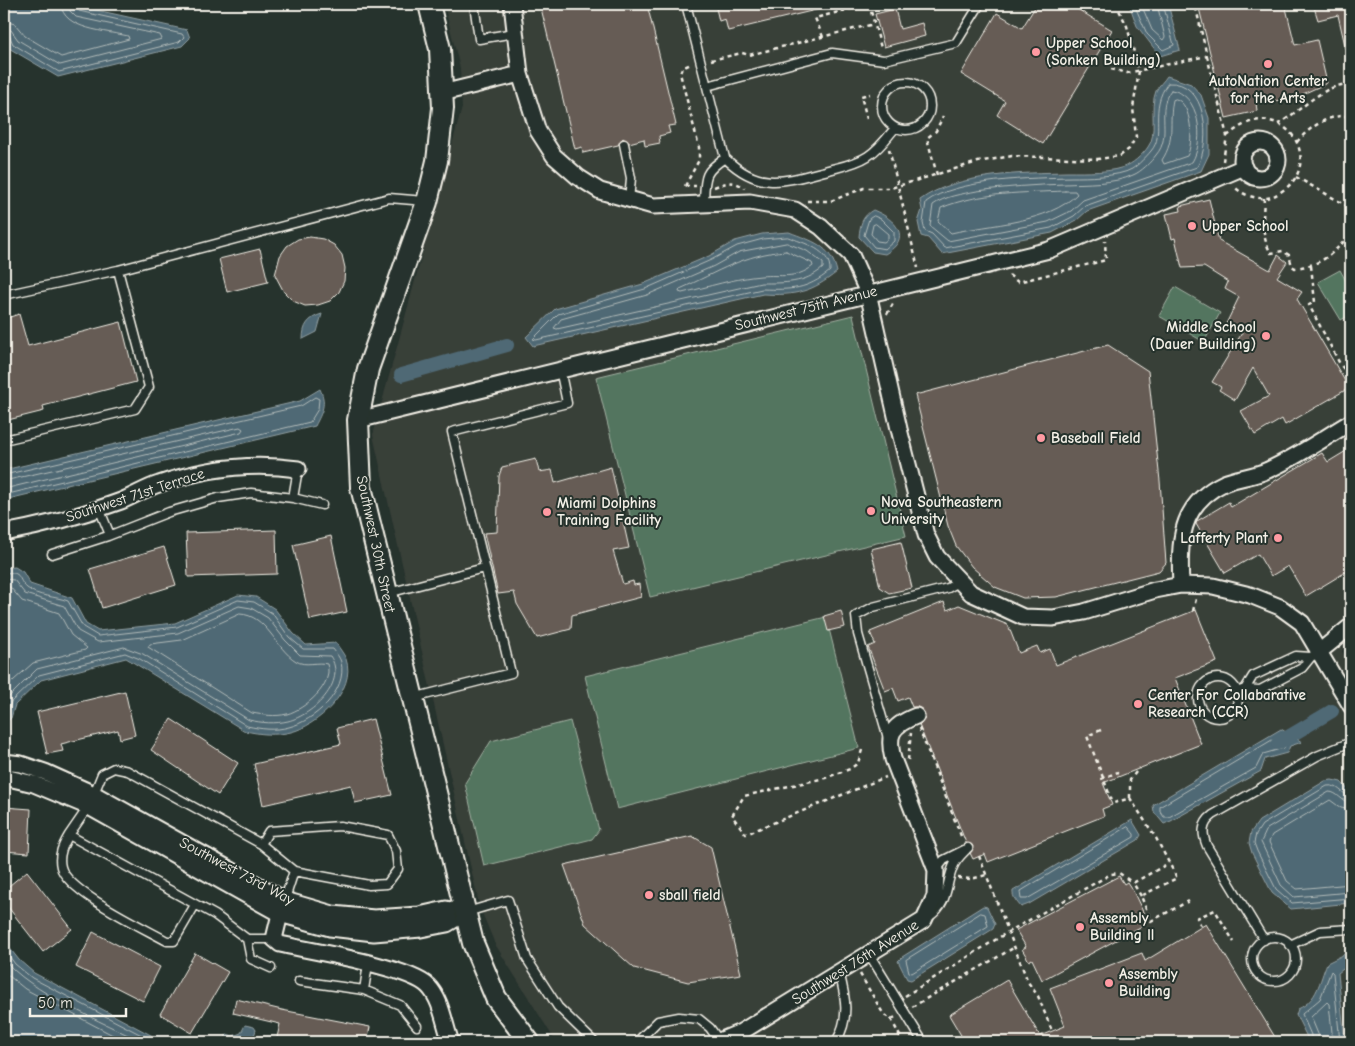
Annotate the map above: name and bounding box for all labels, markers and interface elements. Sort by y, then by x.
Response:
place label: Upper School (Sonken Building) [1046,34,1161,69]
marker: Upper School (Sonken Building) [1030,46,1042,58]
marker: AutoNation Center for the Arts [1262,58,1274,70]
place label: AutoNation Center for the Arts [1209,72,1327,107]
place label: Upper School [1202,217,1289,235]
marker: Upper School [1186,220,1198,232]
street label: Southwest 75th Avenue [733,281,880,334]
place label: Middle School (Dauer Building) [1150,318,1256,353]
marker: Middle School (Dauer Building) [1260,330,1272,342]
place label: Baseball Field [1051,429,1141,447]
marker: Baseball Field [1035,432,1047,444]
street label: Southwest 71st Terrace [63,464,207,526]
street label: Southwest 30th Street [353,474,399,615]
place label: Nova Southeastern University [881,493,1002,528]
place label: Miami Dolphins Training Facility [557,494,661,529]
marker: Nova Southeastern University [865,505,877,517]
marker: Miami Dolphins Training Facility [541,506,553,518]
place label: Lafferty Plant [1180,529,1269,547]
marker: Lafferty Plant [1272,532,1284,544]
place label: Center For Collabarative Research (CCR) [1148,686,1306,721]
marker: Center For Collabarative Research (CCR) [1132,698,1144,710]
street label: Southwest 73rd Way [176,833,298,909]
place label: sball field [659,886,721,904]
marker: sball field [643,889,655,901]
place label: Assembly Building ll [1090,909,1154,944]
street label: Southwest 76th Avenue [788,915,922,1008]
marker: Assembly Building ll [1074,921,1086,933]
place label: Assembly Building [1119,965,1178,1000]
marker: Assembly Building [1103,977,1115,989]
scale bar [30,986,126,1018]
text: 50 m [38,994,73,1012]

